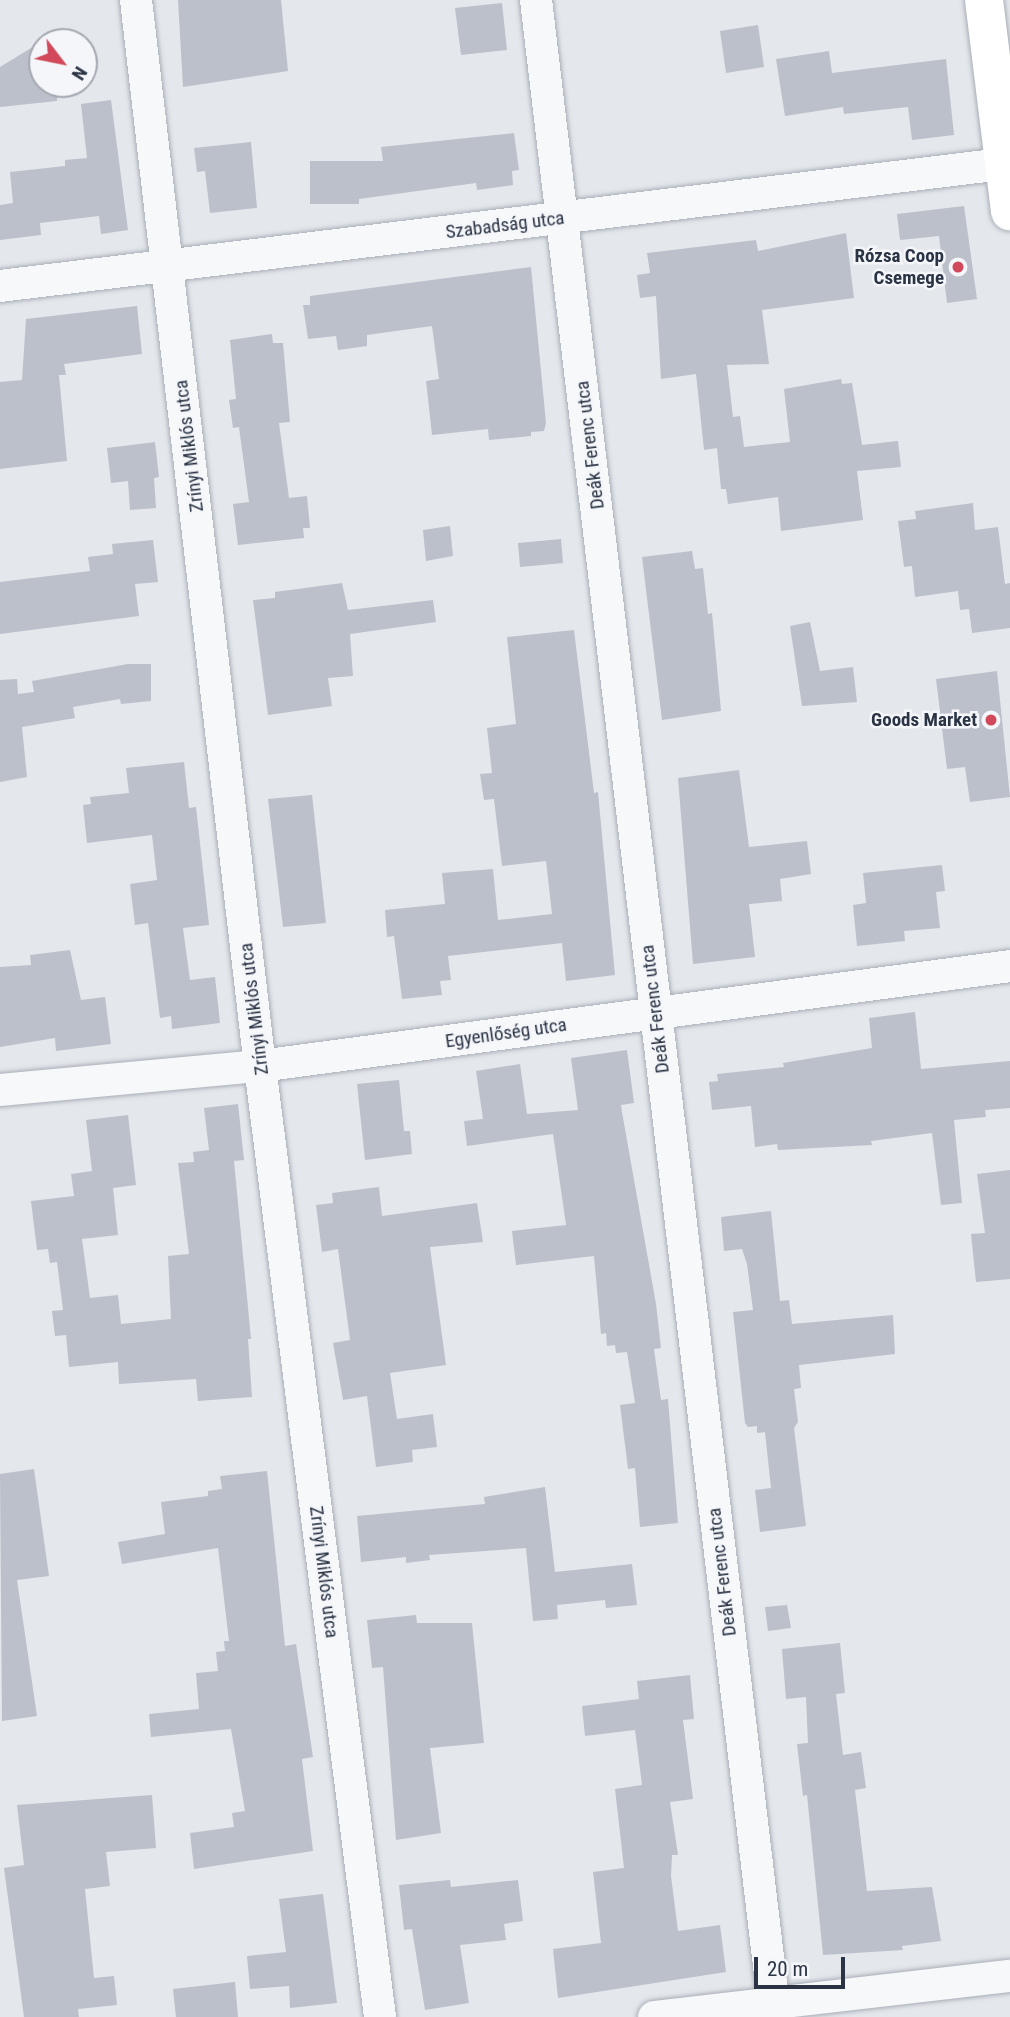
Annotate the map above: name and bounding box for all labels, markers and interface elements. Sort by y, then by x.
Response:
north arrow [28,28,98,98]
text: N [67,62,92,84]
street label: Szabadság utca [444,206,566,244]
place label: Rózsa Coop Csemege [854,245,944,289]
marker: Rózsa Coop Csemege [950,259,966,275]
street label: Zrínyi Miklós utca [170,379,208,513]
street label: Deák Ferenc utca [571,380,609,510]
place label: Goods Market [871,709,977,731]
marker: Goods Market [983,712,999,728]
street label: Zrínyi Miklós utca [235,942,273,1076]
street label: Deák Ferenc utca [636,944,674,1074]
street label: Egyenlőség utca [444,1013,568,1053]
street label: Zrínyi Miklós utca [305,1505,343,1639]
street label: Deák Ferenc utca [703,1507,741,1637]
scale bar [758,1944,849,1988]
text: 20 m [767,1957,808,1981]

